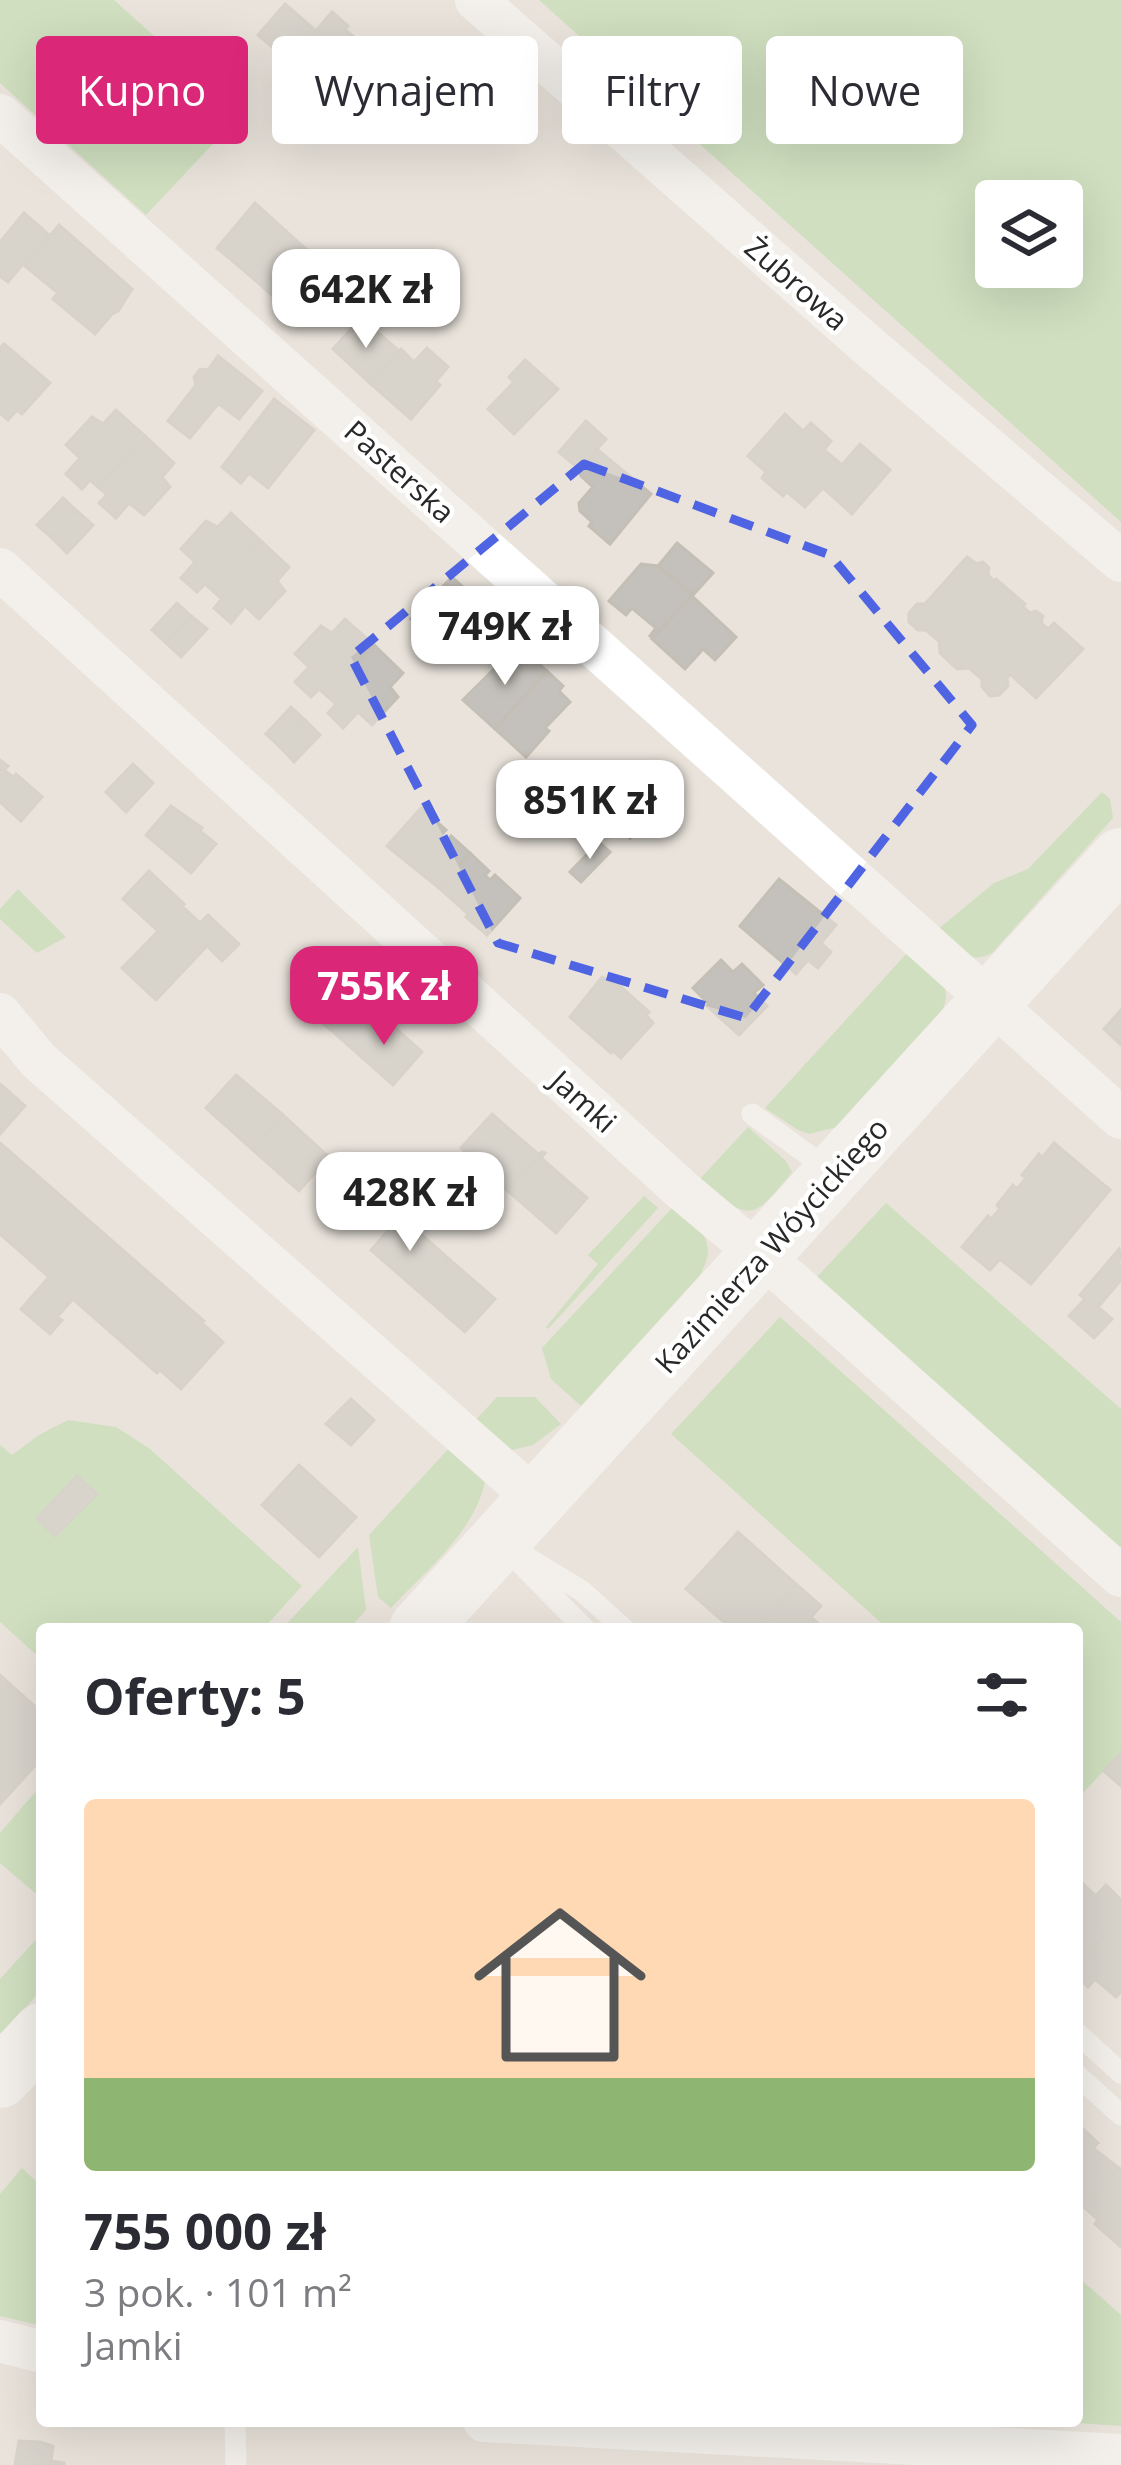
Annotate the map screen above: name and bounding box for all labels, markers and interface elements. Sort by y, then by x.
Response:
chip: Kupno [36,36,248,144]
chip: Wynajem [272,36,538,144]
chip: Filtry [562,36,742,144]
chip: Nowe [766,36,963,144]
map controls [975,180,1083,288]
button: layers [975,180,1083,288]
street label: Żubrowa [737,227,857,339]
pin: 642K zł [255,249,477,351]
text: 642K zł [299,261,433,314]
street label: Pasterska [336,410,464,532]
pin: 749K zł [394,586,616,688]
text: 749K zł [438,598,572,651]
pin: 851K zł [479,760,701,862]
text: 851K zł [523,772,657,825]
pin: 755K zł [273,946,495,1048]
text: 755K zł [317,958,451,1011]
street label: Jamki [540,1058,626,1142]
street label: Kazimierza Wóycickiego [645,1108,897,1382]
pin: 428K zł [299,1152,521,1254]
text: 428K zł [343,1164,477,1217]
text: Oferty: 5 [84,1660,306,1730]
icon: filters [969,1662,1035,1728]
icon: home [452,1877,668,2093]
text: 755 000 zł [84,2195,326,2265]
text: 3 pok. · 101 m² [84,2265,352,2318]
text: Jamki [84,2318,183,2371]

